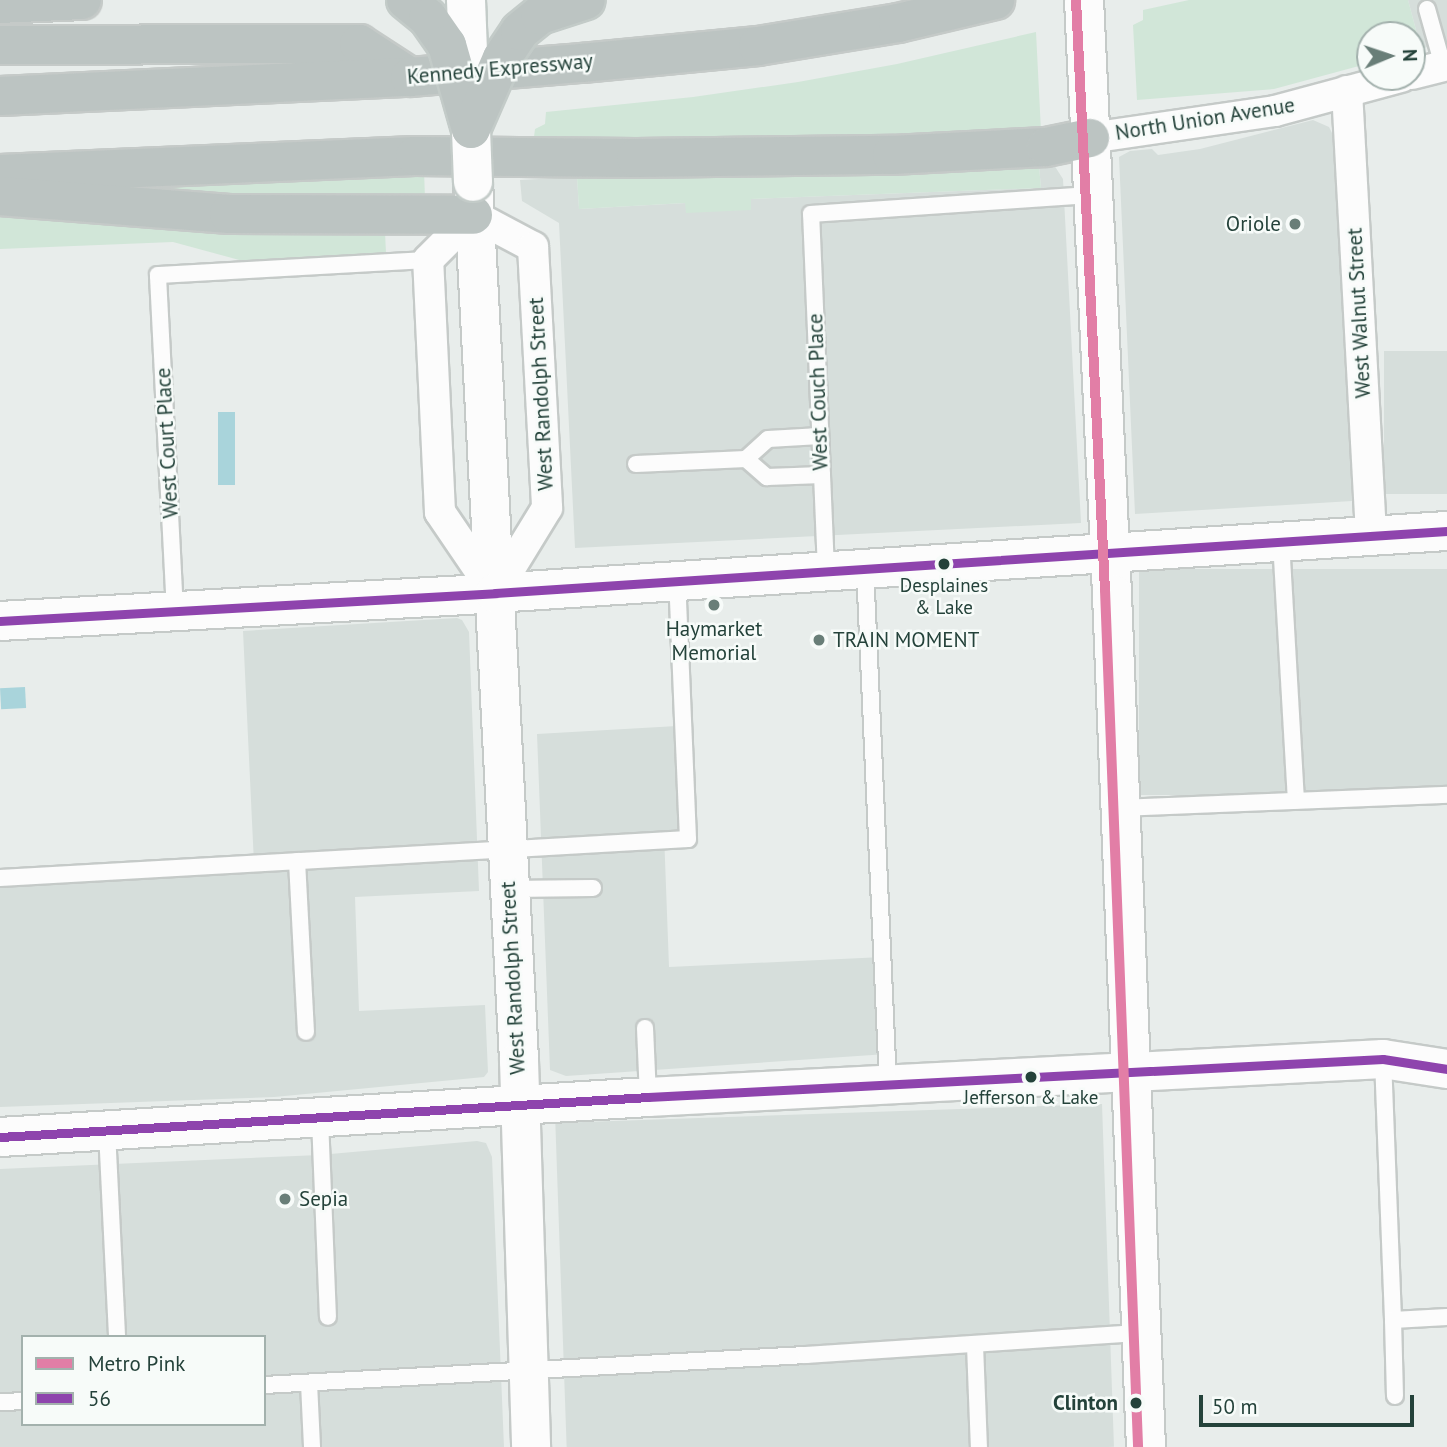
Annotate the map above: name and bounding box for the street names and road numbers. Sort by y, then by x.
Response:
street label: Kennedy Expressway [406,48,594,90]
street label: North Union Avenue [1113,92,1297,146]
street label: West Walnut Street [1342,227,1376,399]
street label: West Randolph Street [523,297,559,491]
street label: West Couch Place [803,313,833,471]
street label: West Court Place [150,367,184,519]
street label: West Randolph Street [495,881,531,1075]

